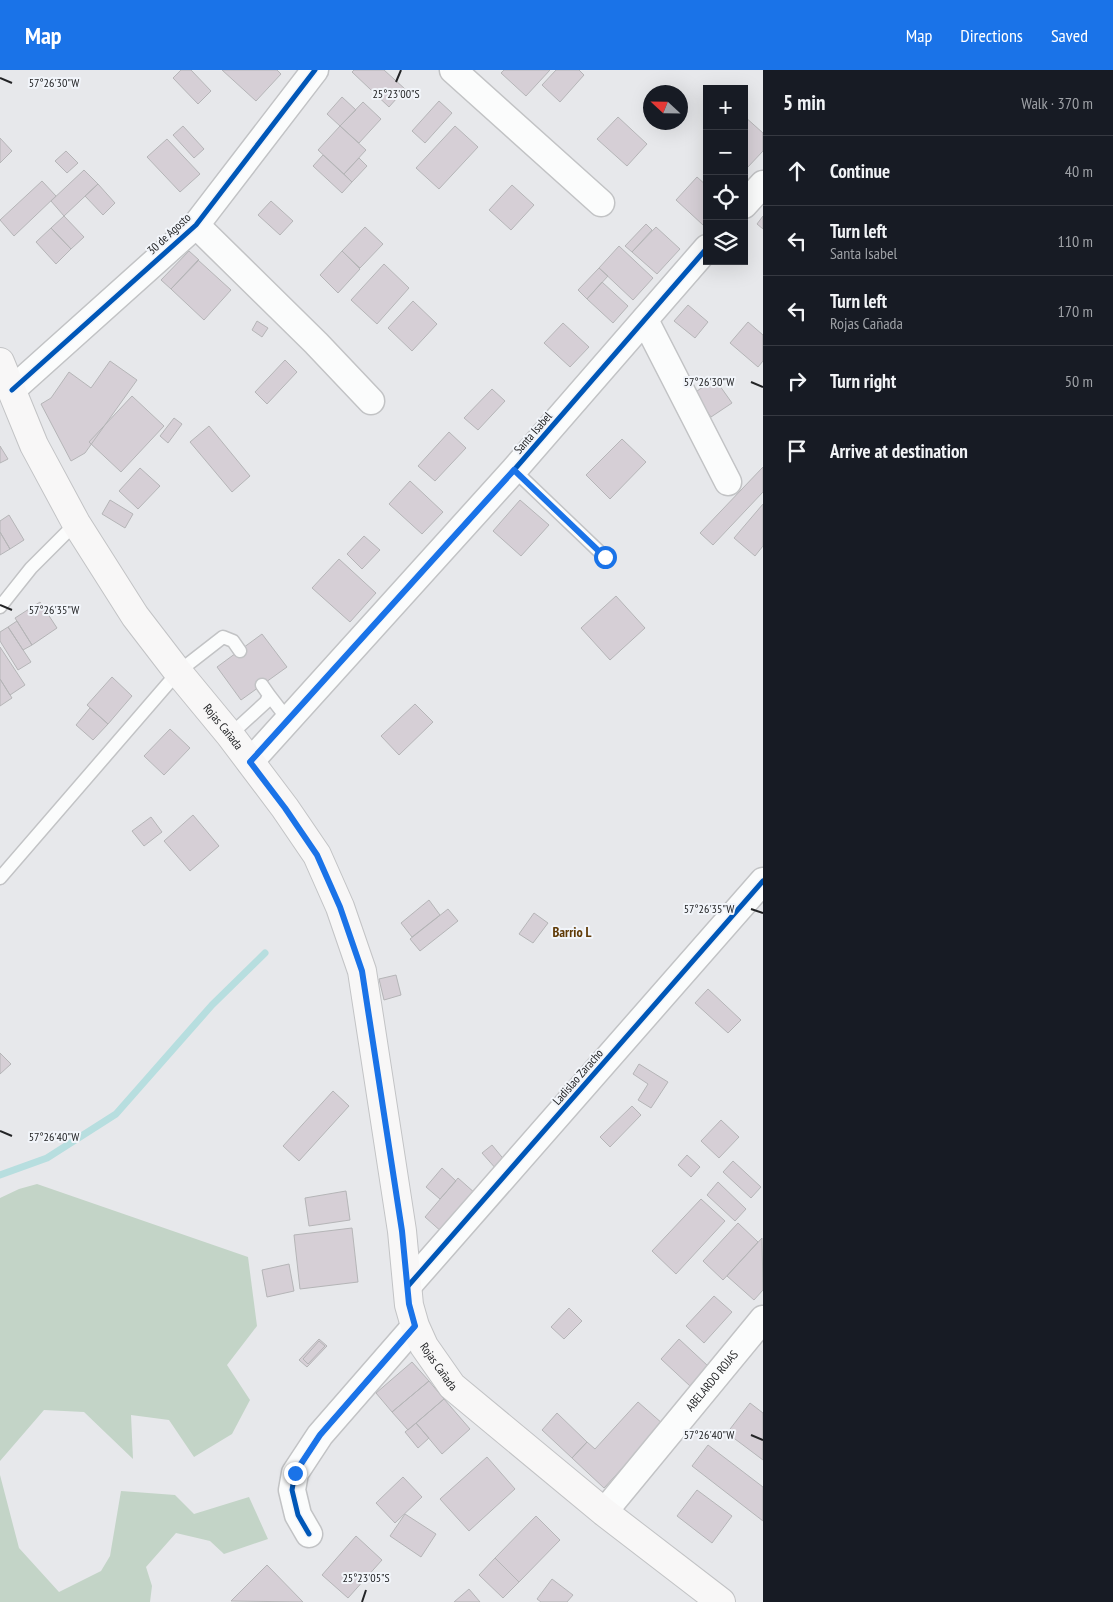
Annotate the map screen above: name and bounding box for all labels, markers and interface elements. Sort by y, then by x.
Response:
text: Map [25,20,62,51]
text: Map [906,24,932,47]
text: Directions [960,24,1023,47]
text: Saved [1051,24,1088,47]
text: 57°26'30"W [29,75,79,90]
north arrow [643,85,688,130]
map controls [703,85,748,265]
button: + [703,85,748,130]
text: 25°23'00"S [372,86,420,101]
text: 5 min [783,89,825,116]
text: Walk · 370 m [1021,93,1093,113]
button: − [703,130,748,175]
icon: ahead [783,157,811,185]
text: Continue [830,159,890,183]
text: 40 m [1065,161,1093,181]
button: locate [703,175,748,220]
street label: 30 de Agosto [144,210,194,258]
text: Turn left [830,219,887,243]
button: layers [703,220,748,265]
icon: left [783,227,811,255]
text: 110 m [1058,231,1093,251]
text: Santa Isabel [830,243,897,263]
text: Turn left [830,289,887,313]
icon: left [783,297,811,325]
text: 170 m [1058,301,1093,321]
text: Rojas Cañada [830,313,903,333]
icon: right [783,367,811,395]
text: Turn right [830,369,896,393]
text: 50 m [1065,371,1093,391]
text: 57°26'30"W [684,374,734,389]
street label: Santa Isabel [510,409,555,457]
icon: arrive [783,437,811,465]
text: Arrive at destination [830,439,968,463]
route start [594,546,617,569]
text: 57°26'35"W [29,602,79,617]
street label: Rojas Cañada [200,701,247,753]
text: 57°26'35"W [684,901,734,916]
district label: Barrio L [552,923,592,941]
street label: Ladislao Zaracho [549,1046,606,1108]
text: 57°26'40"W [29,1129,79,1144]
street label: Rojas Cañada [417,1340,460,1394]
street label: ABELARDO ROJAS [682,1347,741,1414]
text: 57°26'40"W [684,1427,734,1442]
route end [284,1462,307,1485]
text: 25°23'05"S [342,1570,390,1585]

